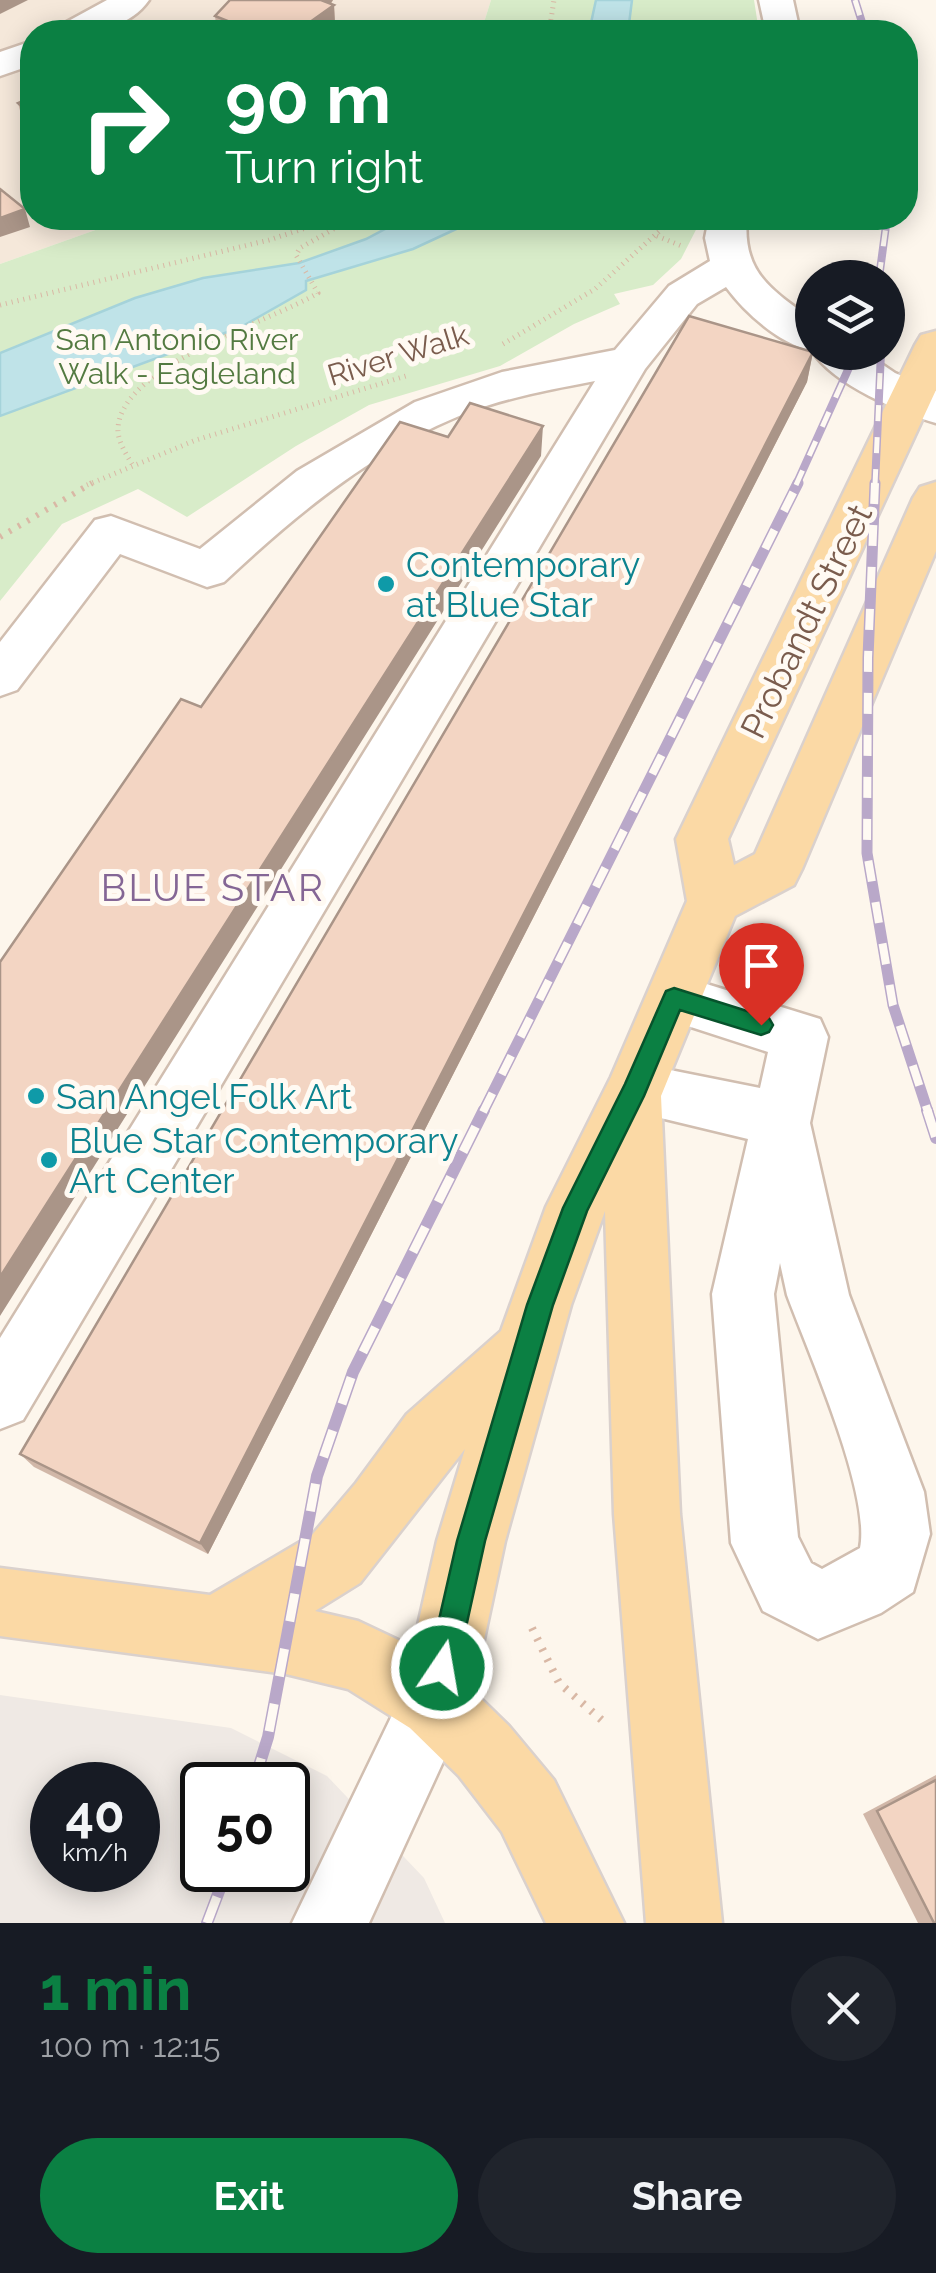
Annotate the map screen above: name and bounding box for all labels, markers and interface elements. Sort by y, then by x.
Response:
text: 90 m [225,57,391,139]
icon: right [60,60,190,190]
text: Turn right [225,141,423,194]
map controls [795,260,905,370]
button: layers [795,260,905,370]
street label: River Walk [323,317,473,393]
park label: San Antonio River Walk - Eagleland [55,322,299,391]
street label: Probandt Street [732,497,880,745]
place label: Contemporary at Blue Star [406,544,640,625]
marker: Contemporary at Blue Star [375,573,397,595]
district label: BLUE STAR [101,865,325,910]
pin [719,923,804,1026]
icon: arrive [734,938,789,993]
place label: San Angel Folk Art [56,1076,352,1117]
marker: San Angel Folk Art [25,1085,47,1107]
place label: Blue Star Contemporary Art Center [69,1120,458,1201]
marker: Blue Star Contemporary Art Center [38,1149,60,1171]
position arrow [390,1616,494,1720]
speed limit sign: 50 [180,1762,310,1892]
text: 40 [65,1785,125,1844]
text: km/h [62,1837,128,1867]
text: 1 min [40,1954,191,2024]
button: close [791,1956,896,2061]
text: 100 m · 12:15 [40,2027,220,2064]
button: Exit [40,2138,458,2253]
button: Share [478,2138,896,2253]

